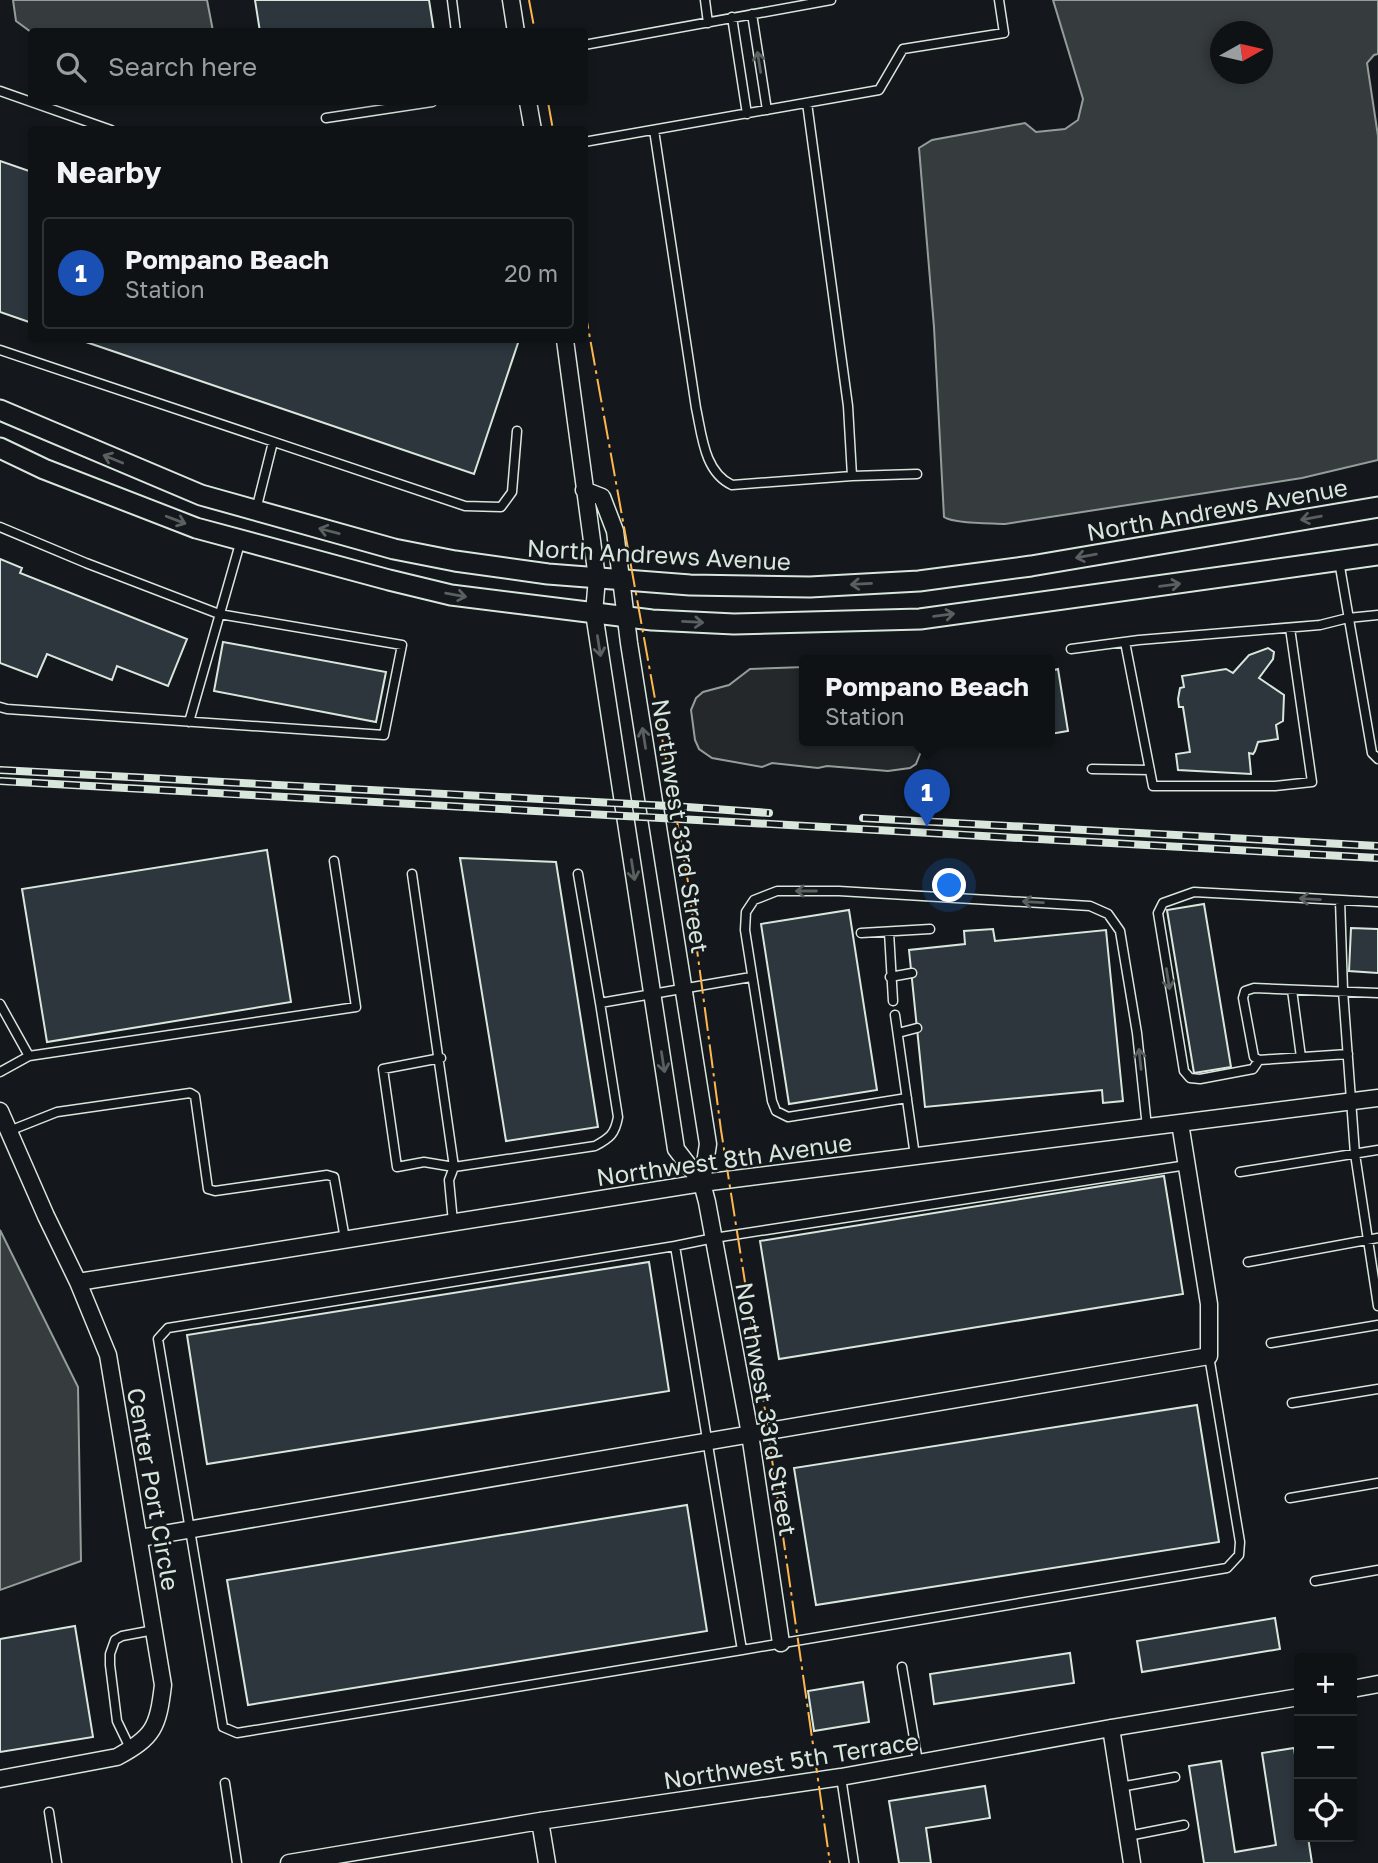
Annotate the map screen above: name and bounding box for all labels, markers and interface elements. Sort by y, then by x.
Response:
north arrow [1210,21,1273,84]
search box [28,28,588,105]
icon: search [52,48,90,86]
text: Search here [108,51,257,82]
one-way arrow [753,51,766,74]
text: Nearby [56,154,161,190]
text: Pompano Beach [125,244,329,275]
text: 1 [75,259,87,287]
text: 20 m [504,259,558,287]
text: Station [125,275,205,303]
one-way arrow [103,451,125,464]
street label: North Andrews Avenue [1084,472,1350,546]
one-way arrow [1300,512,1323,525]
one-way arrow [165,515,187,528]
one-way arrow [318,523,340,536]
street label: North Andrews Avenue [526,533,792,575]
one-way arrow [1076,550,1098,563]
one-way arrow [850,578,873,591]
one-way arrow [1158,578,1180,591]
one-way arrow [444,589,466,602]
one-way arrow [932,609,955,622]
one-way arrow [681,616,703,629]
one-way arrow [592,634,605,656]
popup [799,655,1055,746]
text: Pompano Beach [825,671,1029,702]
street label: Northwest 33rd Street [647,697,715,955]
text: Station [825,702,905,730]
one-way arrow [637,727,650,750]
pin: 1 [904,769,950,827]
one-way arrow [627,859,640,881]
your location [932,868,966,902]
one-way arrow [794,884,817,898]
one-way arrow [1299,892,1322,905]
one-way arrow [1021,896,1044,909]
one-way arrow [1162,967,1175,990]
one-way arrow [1133,1048,1146,1071]
one-way arrow [656,1050,669,1073]
street label: Northwest 8th Avenue [594,1127,854,1191]
street label: Northwest 33rd Street [730,1280,804,1538]
street label: Center Port Circle [122,1385,186,1593]
map controls [1294,1653,1357,1842]
button: + [1294,1653,1357,1716]
button: − [1294,1716,1357,1779]
street label: Northwest 5th Terrace [661,1725,921,1795]
button: locate [1294,1779,1357,1842]

